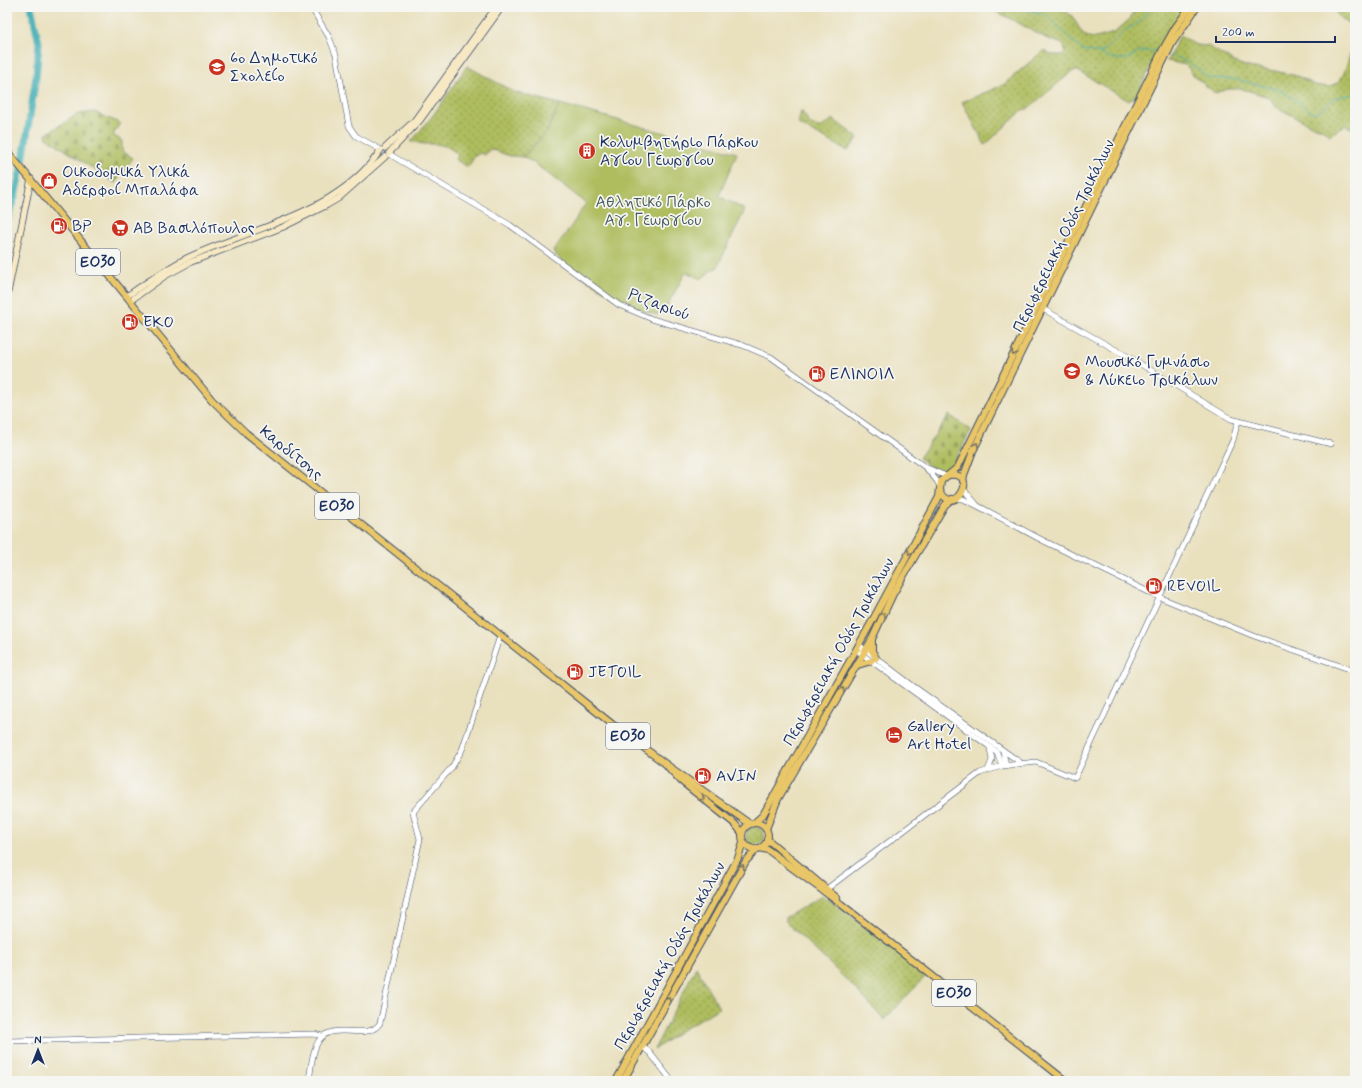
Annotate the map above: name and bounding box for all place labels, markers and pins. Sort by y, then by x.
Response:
place label: 6ο Δημοτικό Σχολείο [230,48,318,87]
school or university icon: 6ο Δημοτικό Σχολείο [207,57,227,77]
place label: Κολυμβητήριο Πάρκου Αγίου Γεωργίου [600,132,758,171]
building icon: Κολυμβητήριο Πάρκου Αγίου Γεωργίου [577,141,597,161]
place label: Οικοδομικά Υλικά Αδερφοί Μπαλάφα [62,162,199,201]
shop icon: Οικοδομικά Υλικά Αδερφοί Μπαλάφα [39,171,59,191]
fuel station icon: BP [49,216,69,236]
place label: BP [72,216,91,237]
supermarket icon: ΑΒ Βασιλόπουλος [110,218,130,238]
place label: ΑΒ Βασιλόπουλος [133,218,255,239]
fuel station icon: EKO [120,312,140,332]
place label: EKO [143,312,174,333]
place label: Μουσικό Γυμνάσιο & Λύκειο Τρικάλων [1085,352,1218,391]
school or university icon: Μουσικό Γυμνάσιο & Λύκειο Τρικάλων [1062,361,1082,381]
fuel station icon: ΕΛΙΝΟΙΛ [807,364,827,384]
place label: ΕΛΙΝΟΙΛ [830,364,895,385]
fuel station icon: REVOIL [1144,576,1164,596]
place label: REVOIL [1167,576,1221,597]
fuel station icon: JETOIL [565,662,585,682]
place label: JETOIL [588,662,642,683]
place label: Gallery Art Hotel [907,716,971,755]
hotel icon: Gallery Art Hotel [884,725,904,745]
fuel station icon: AVIN [693,766,713,786]
place label: AVIN [716,766,757,787]

